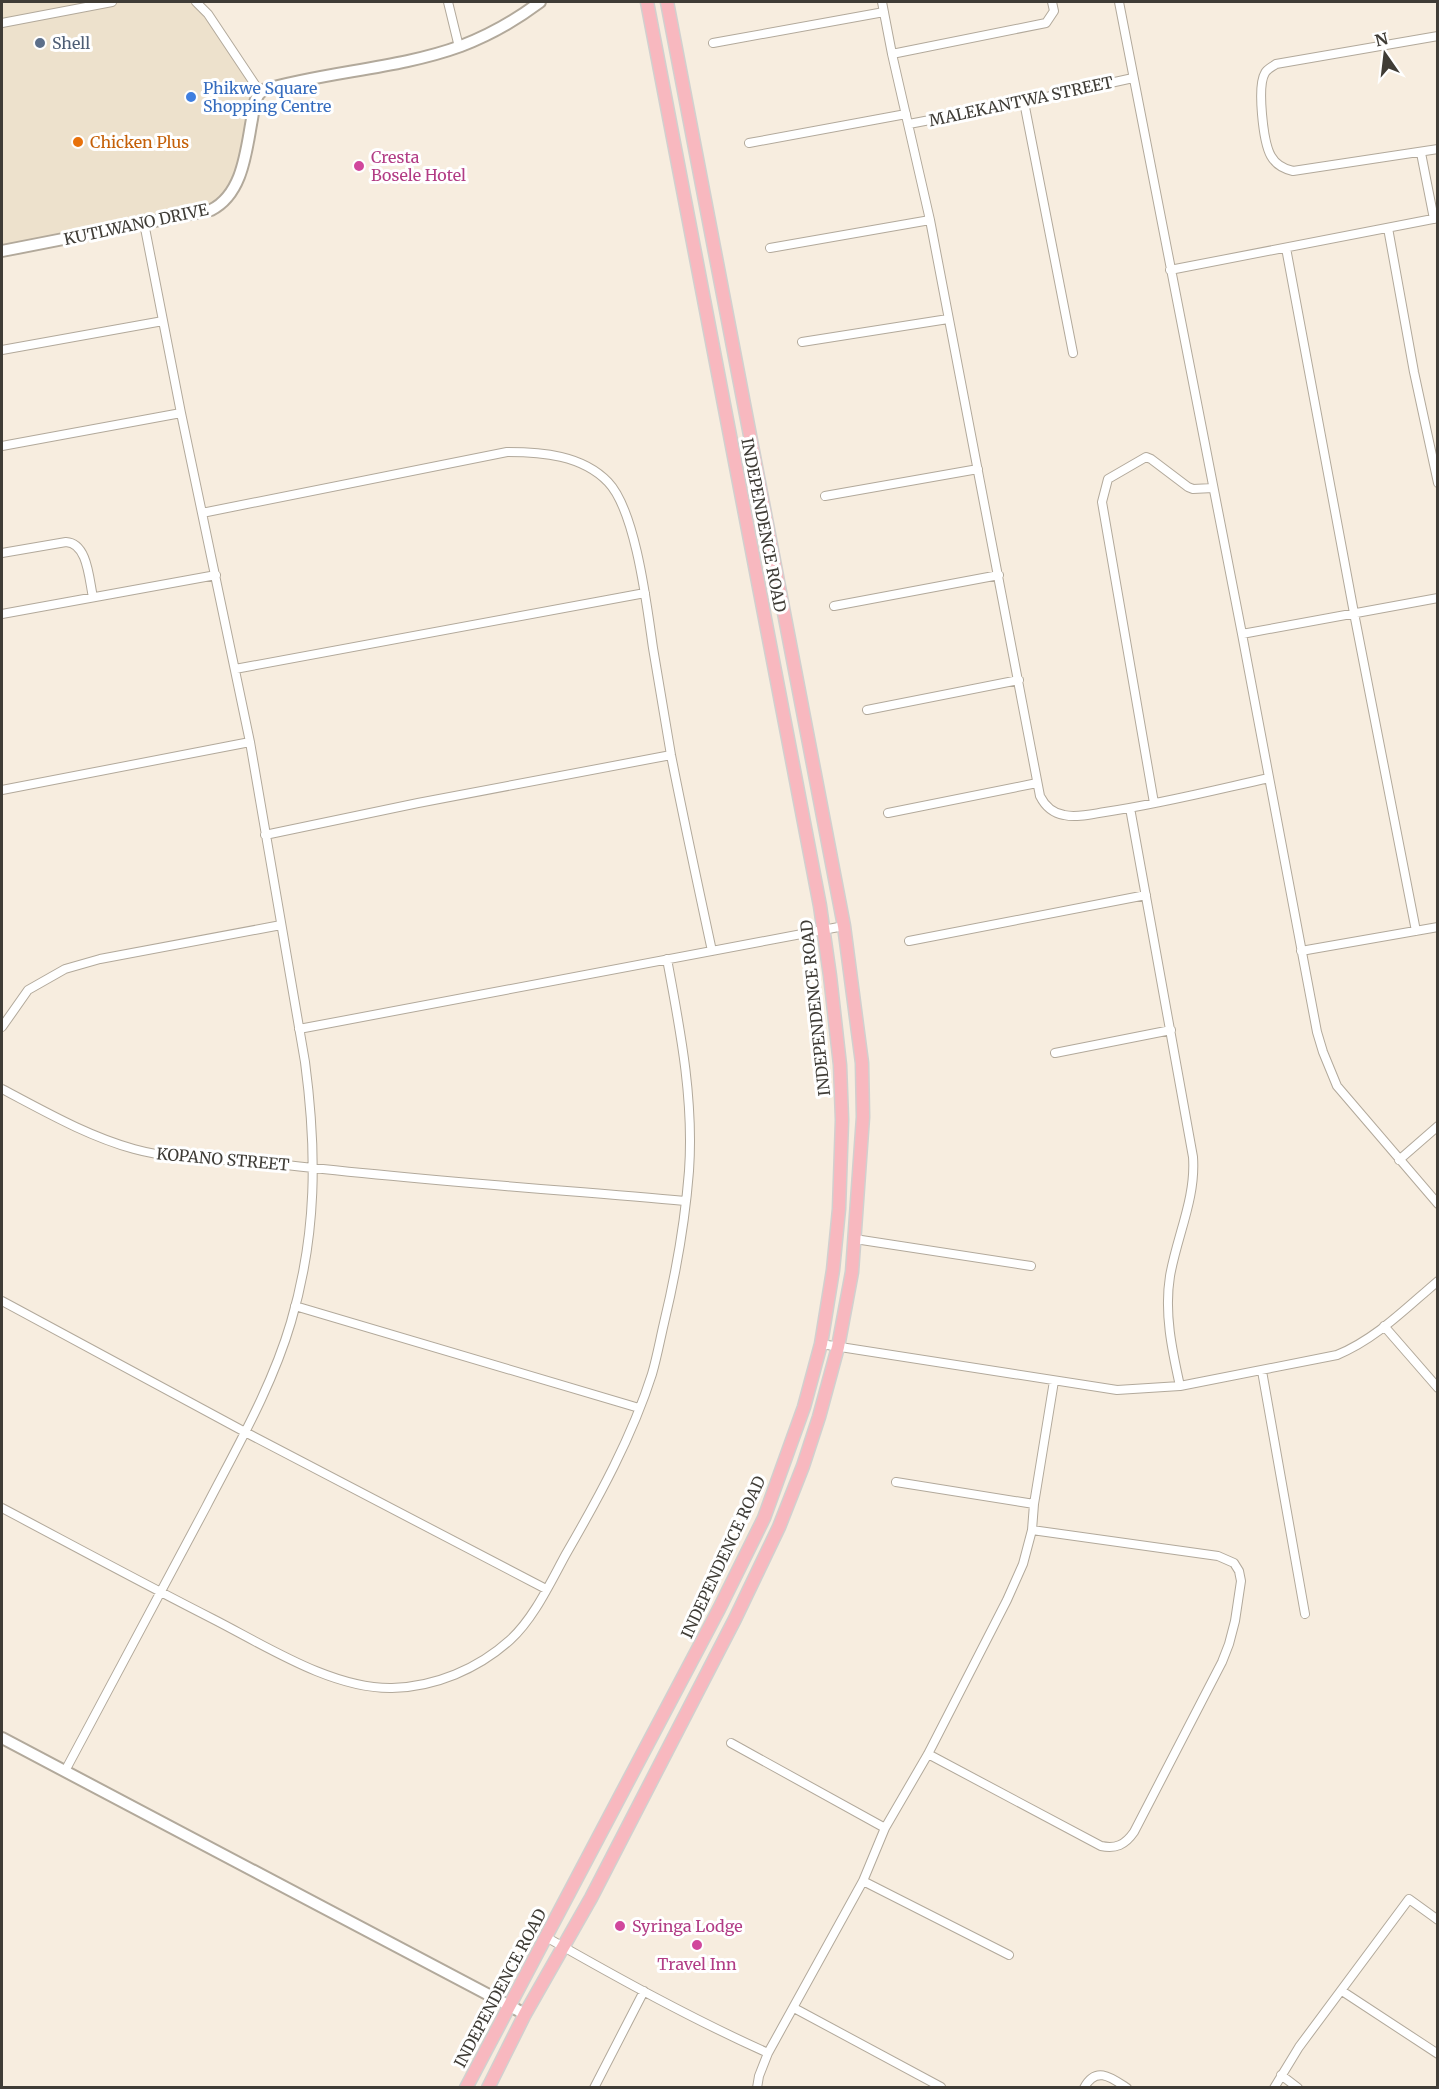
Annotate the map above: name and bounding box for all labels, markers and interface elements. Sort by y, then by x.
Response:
north arrow [1355,24,1415,84]
text: N [1373,28,1390,51]
place label: Shell [52,33,90,53]
marker: Shell [33,36,47,50]
street label: MALEKANTWA STREET [927,72,1115,130]
place label: Phikwe Square Shopping Centre [203,78,331,116]
marker: Phikwe Square Shopping Centre [184,90,198,104]
place label: Chicken Plus [90,132,189,152]
marker: Chicken Plus [71,135,85,149]
place label: Cresta Bosele Hotel [371,147,466,185]
marker: Cresta Bosele Hotel [352,159,366,173]
street label: KUTLWANO DRIVE [62,199,211,249]
street label: INDEPENDENCE ROAD [737,436,791,614]
street label: INDEPENDENCE ROAD [796,919,834,1097]
street label: KOPANO STREET [156,1143,290,1175]
street label: INDEPENDENCE ROAD [676,1472,770,1642]
street label: INDEPENDENCE ROAD [450,1905,550,2071]
place label: Syringa Lodge [632,1916,743,1936]
marker: Syringa Lodge [613,1919,627,1933]
marker: Travel Inn [690,1938,704,1952]
place label: Travel Inn [657,1954,737,1974]

